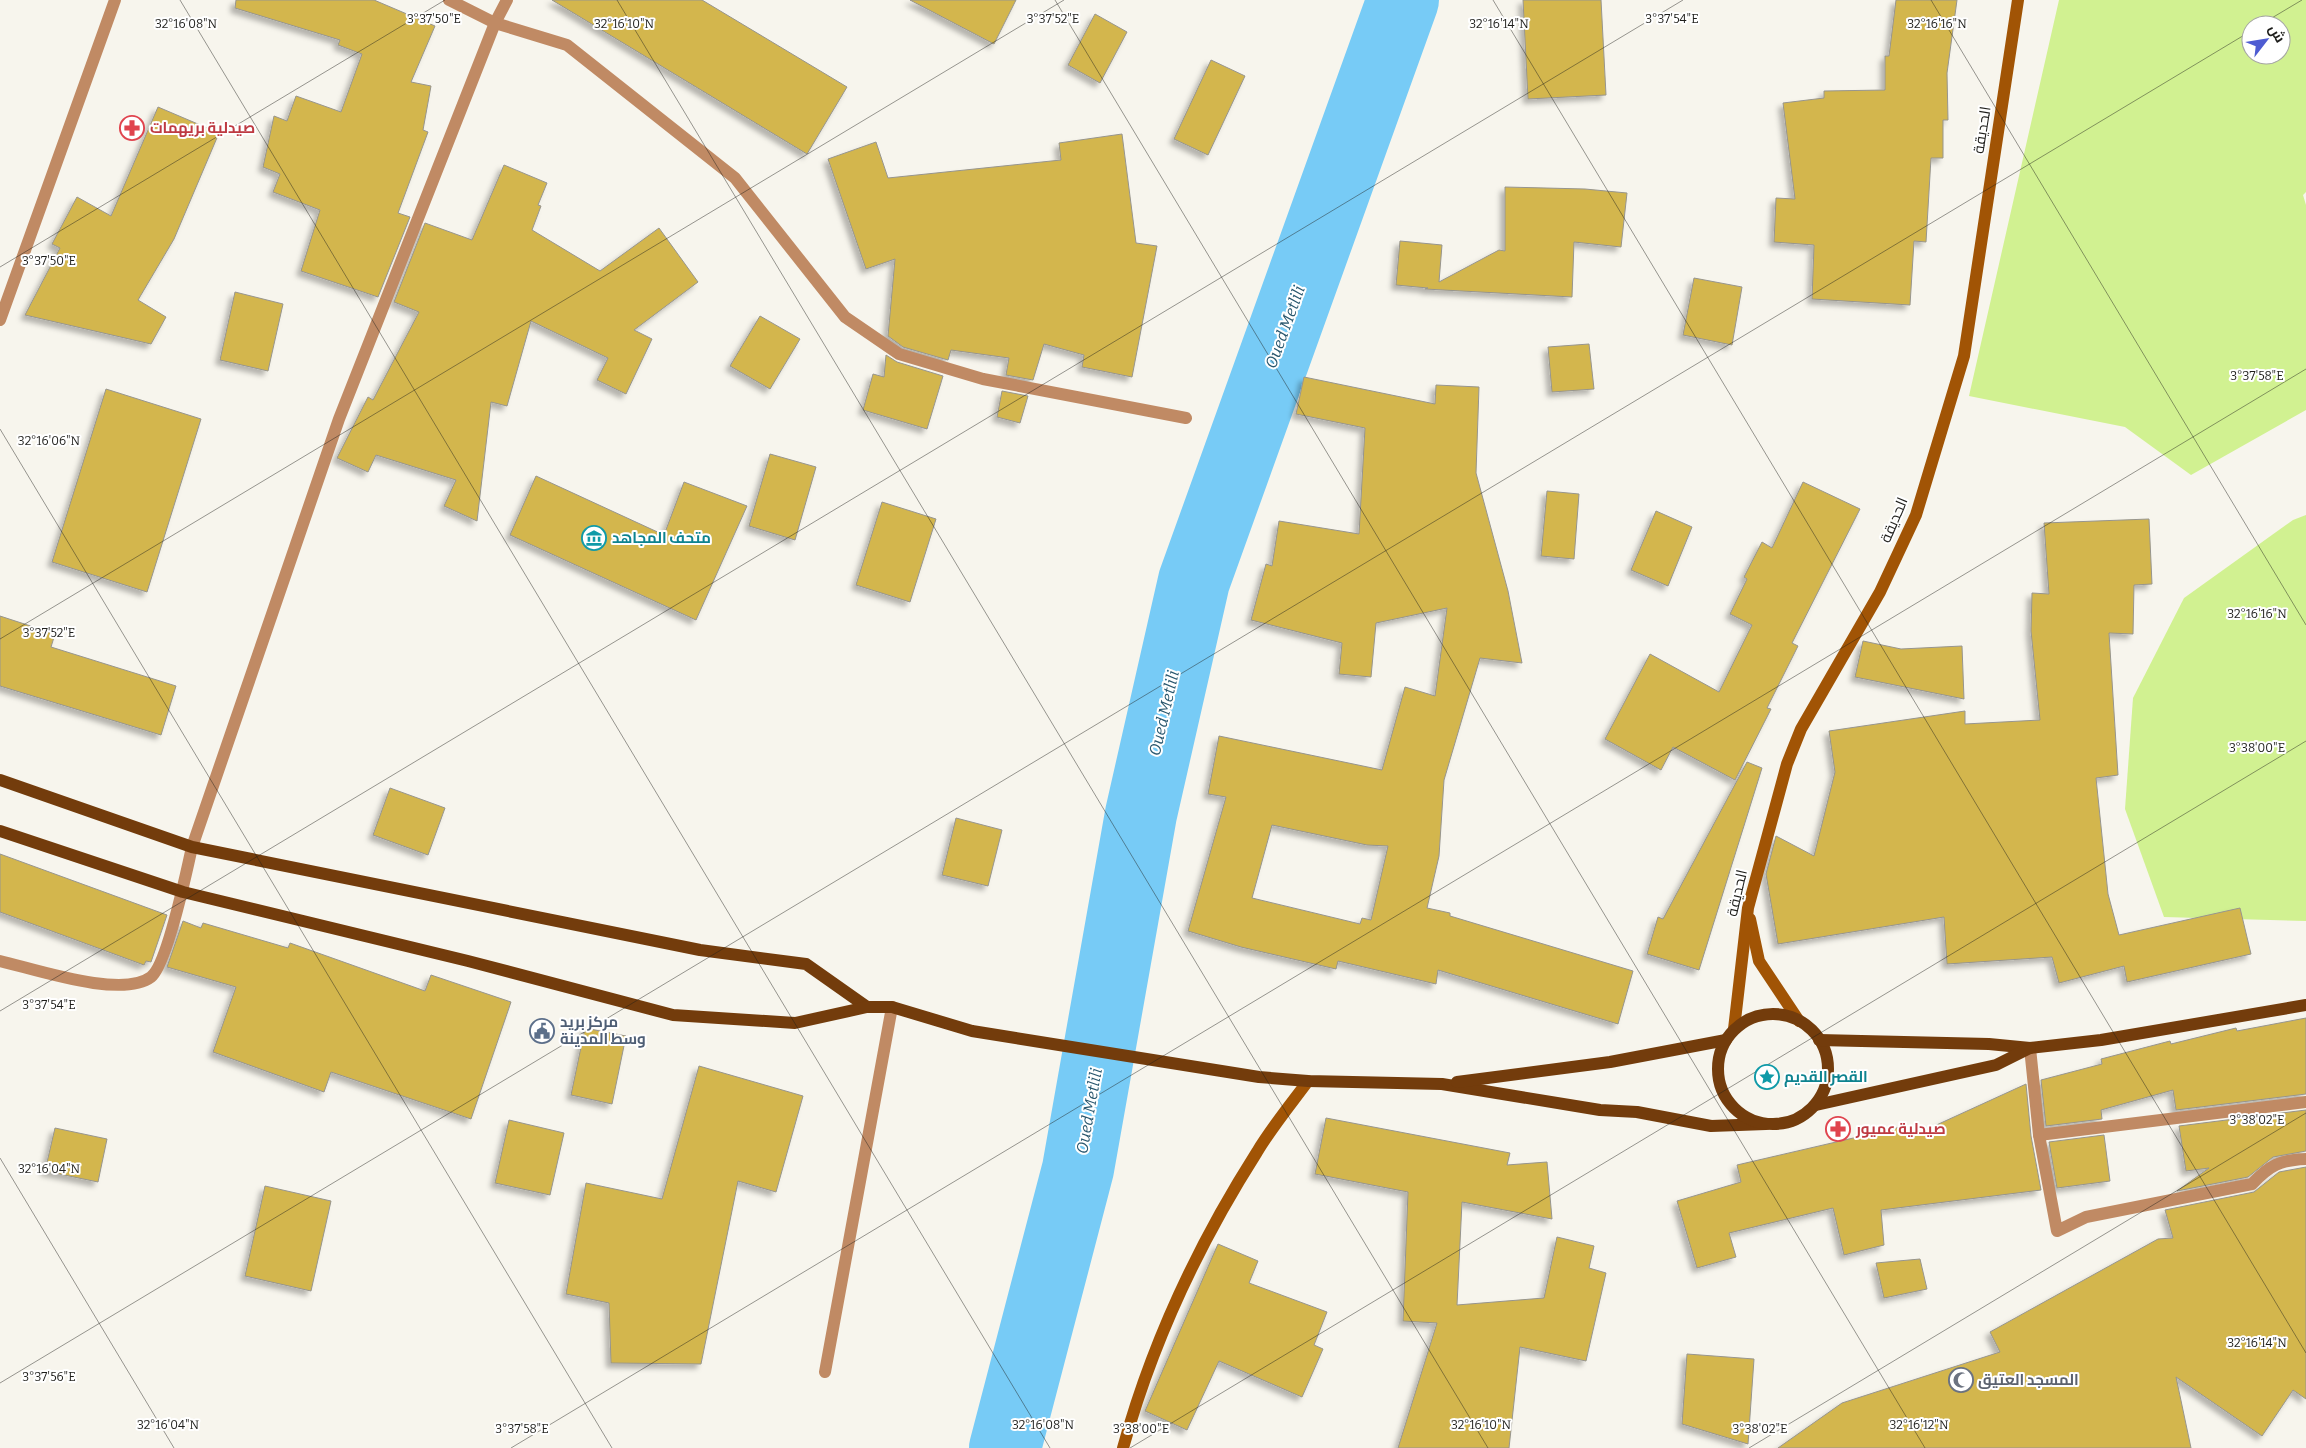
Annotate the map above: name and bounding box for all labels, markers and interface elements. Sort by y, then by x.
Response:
text: 3°37'50"E [407,12,461,26]
text: 3°37'52"E [1027,12,1079,26]
text: 3°37'54"E [1645,12,1699,26]
north arrow [2241,15,2291,65]
text: 32°16'08"N [155,17,218,31]
text: 32°16'10"N [594,17,655,31]
text: 32°16'14"N [1469,17,1529,31]
text: 32°16'16"N [1907,17,1967,31]
text: ش [2265,21,2289,46]
street label: الحديقة [1969,105,1995,155]
pharmacy icon: صيدلية بريهمات [119,115,145,141]
place label: صيدلية بريهمات [150,119,255,137]
text: 3°37'50"E [22,254,76,268]
water label: Oued Metlili [1261,283,1309,371]
text: 3°37'58"E [2230,369,2284,383]
text: 32°16'06"N [18,434,81,448]
street label: الحديقة [1876,495,1912,545]
museum icon: متحف المجاهد [581,525,607,551]
place label: متحف المجاهد [612,529,711,547]
text: 32°16'16"N [2227,607,2287,621]
text: 3°37'52"E [23,626,75,640]
water label: Oued Metlili [1145,668,1183,757]
text: 3°38'00"E [2229,741,2285,755]
street label: الحديقة [1723,868,1751,918]
text: 3°37'54"E [22,998,76,1012]
place label: مركز بريد وسط المدينة [560,1013,646,1048]
public building icon: مركز بريد وسط المدينة [529,1018,555,1044]
place icon: القصر القديم [1754,1064,1780,1090]
water label: Oued Metlili [1072,1066,1106,1155]
place label: القصر القديم [1784,1068,1868,1087]
text: 3°38'02"E [2229,1113,2285,1127]
pharmacy icon: صيدلية عميور [1825,1116,1851,1142]
place label: صيدلية عميور [1855,1120,1946,1138]
text: 32°16'04"N [18,1162,81,1176]
text: 32°16'14"N [2227,1336,2287,1350]
mosque icon: المسجد العتيق [1948,1367,1974,1393]
text: 3°37'56"E [22,1370,76,1384]
place label: المسجد العتيق [1978,1371,2079,1389]
text: 32°16'04"N [137,1418,200,1432]
text: 32°16'08"N [1012,1418,1075,1432]
text: 32°16'10"N [1451,1418,1512,1432]
text: 32°16'12"N [1890,1418,1949,1432]
text: 3°37'58"E [495,1422,549,1436]
text: 3°38'00"E [1113,1422,1169,1436]
text: 3°38'02"E [1732,1422,1788,1436]

